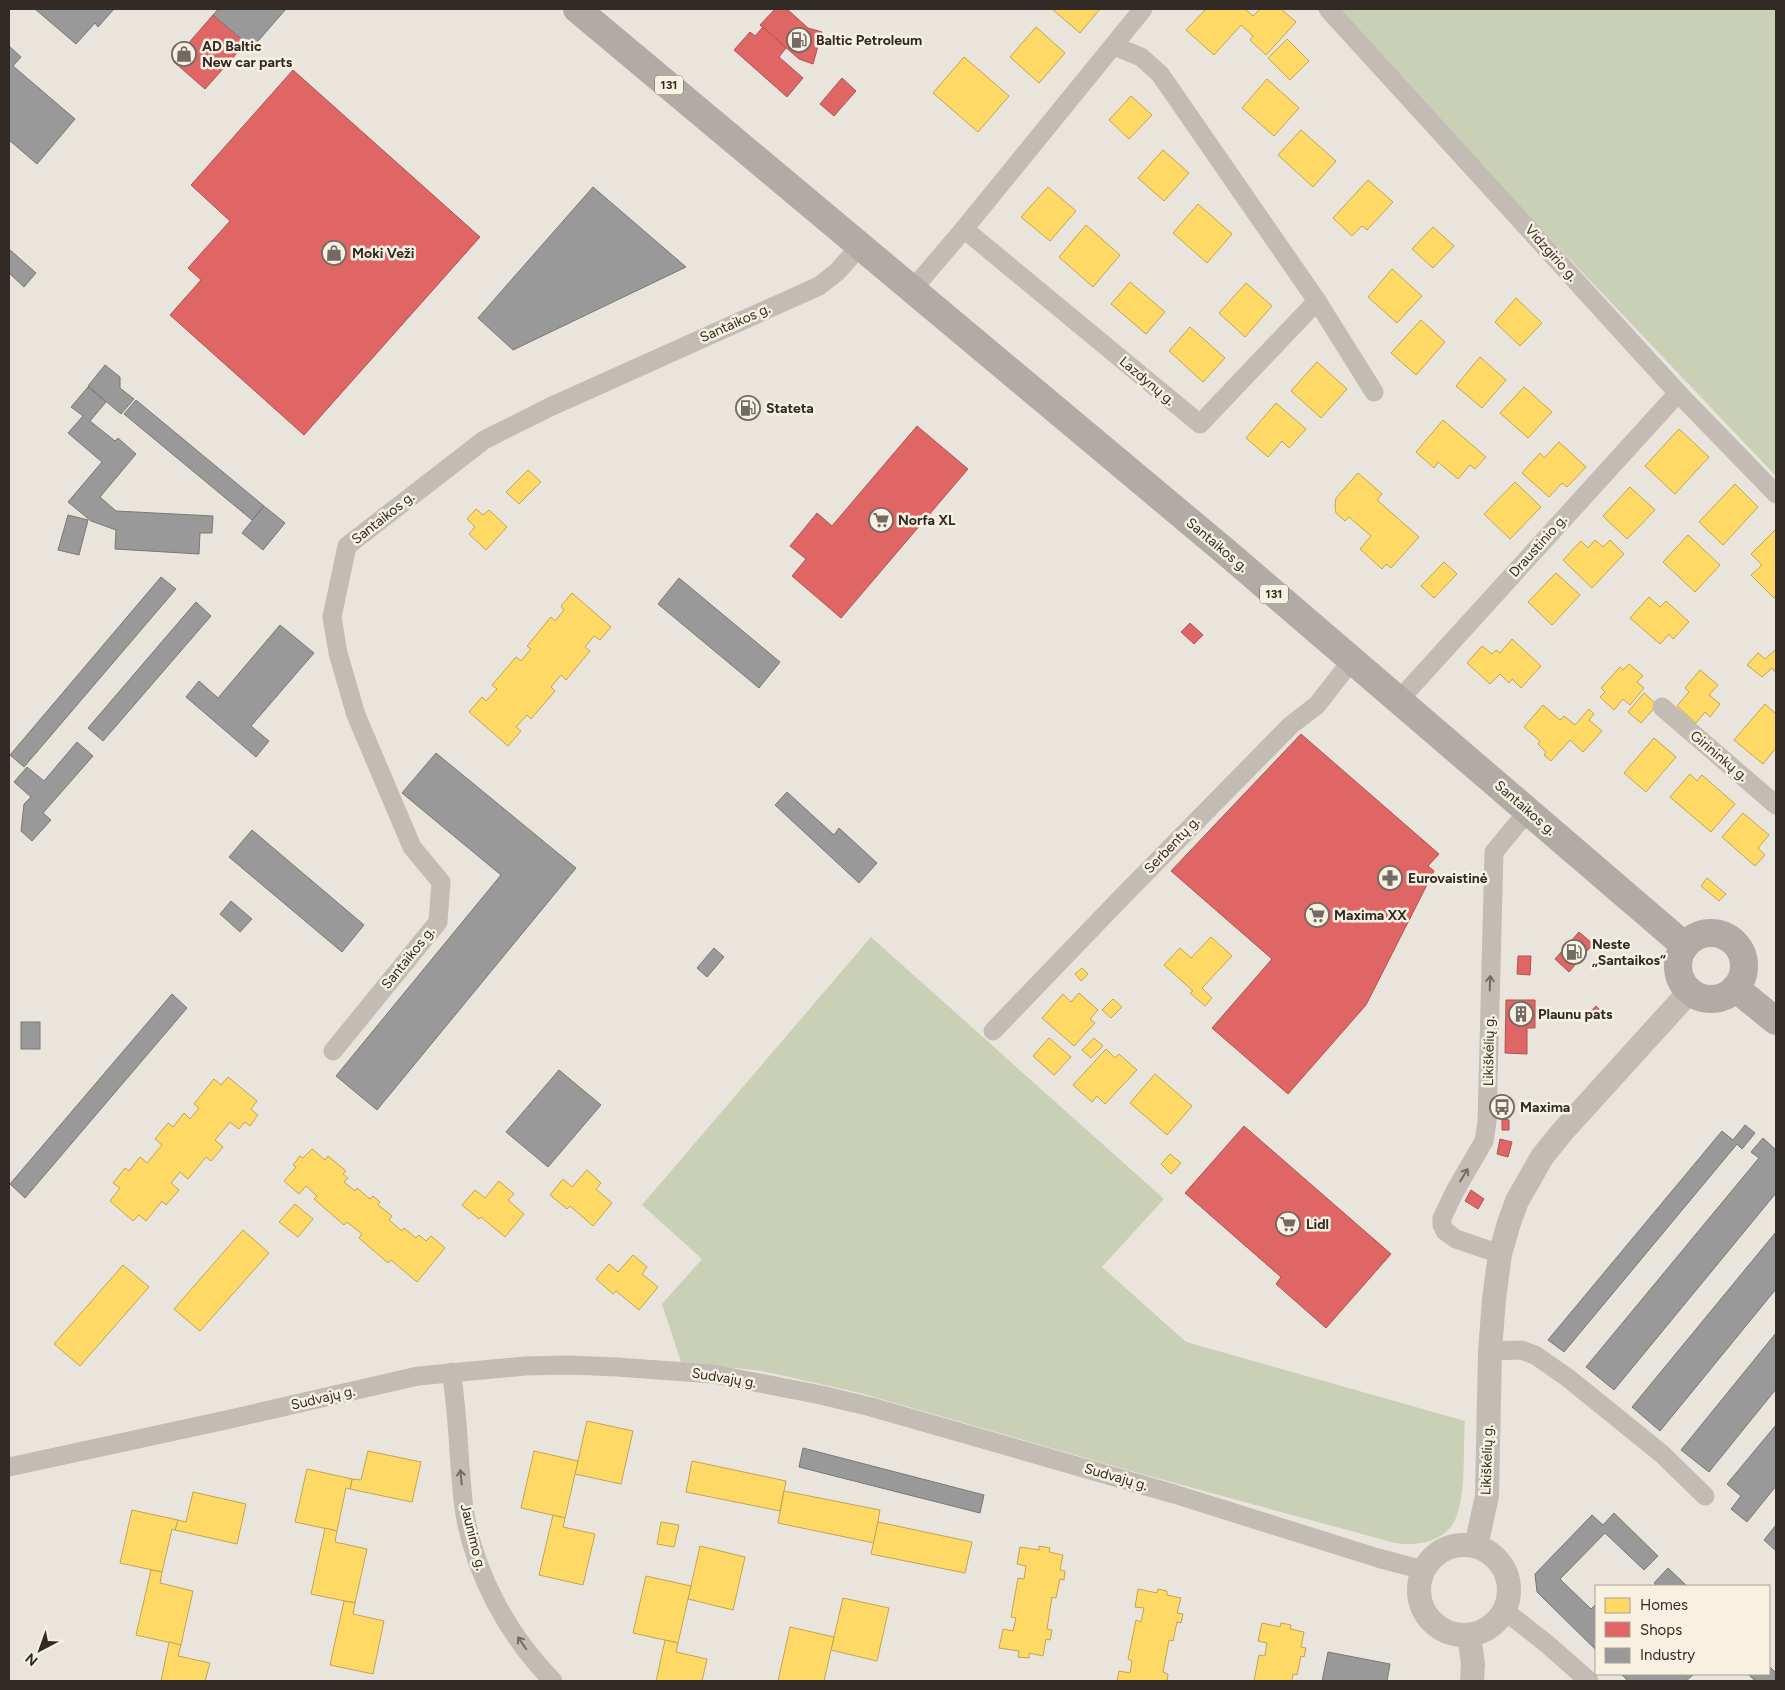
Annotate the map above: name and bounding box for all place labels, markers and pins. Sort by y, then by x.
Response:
fuel station icon: Baltic Petroleum [786,27,812,53]
place label: Baltic Petroleum [816,32,922,49]
place label: AD Baltic New car parts [202,38,293,71]
shop icon: AD Baltic New car parts [171,41,197,67]
shop icon: Moki Veži [321,240,347,266]
place label: Moki Veži [352,245,414,262]
fuel station icon: Stateta [735,395,761,421]
place label: Stateta [766,400,814,417]
supermarket icon: Norfa XL [868,507,894,533]
place label: Norfa XL [898,512,956,529]
pharmacy icon: Eurovaistinė [1377,865,1403,891]
place label: Eurovaistinė [1408,870,1488,887]
supermarket icon: Maxima XX [1304,902,1330,928]
place label: Maxima XX [1334,907,1407,924]
place label: Neste „Santaikos“ [1592,936,1666,969]
fuel station icon: Neste „Santaikos“ [1561,939,1587,965]
building icon: Plaunu pats [1508,1001,1534,1027]
place label: Plaunu pats [1538,1006,1613,1023]
bus stop icon: Maxima [1489,1094,1515,1120]
place label: Maxima [1520,1099,1570,1116]
supermarket icon: Lidl [1275,1211,1301,1237]
place label: Lidl [1306,1216,1329,1233]

